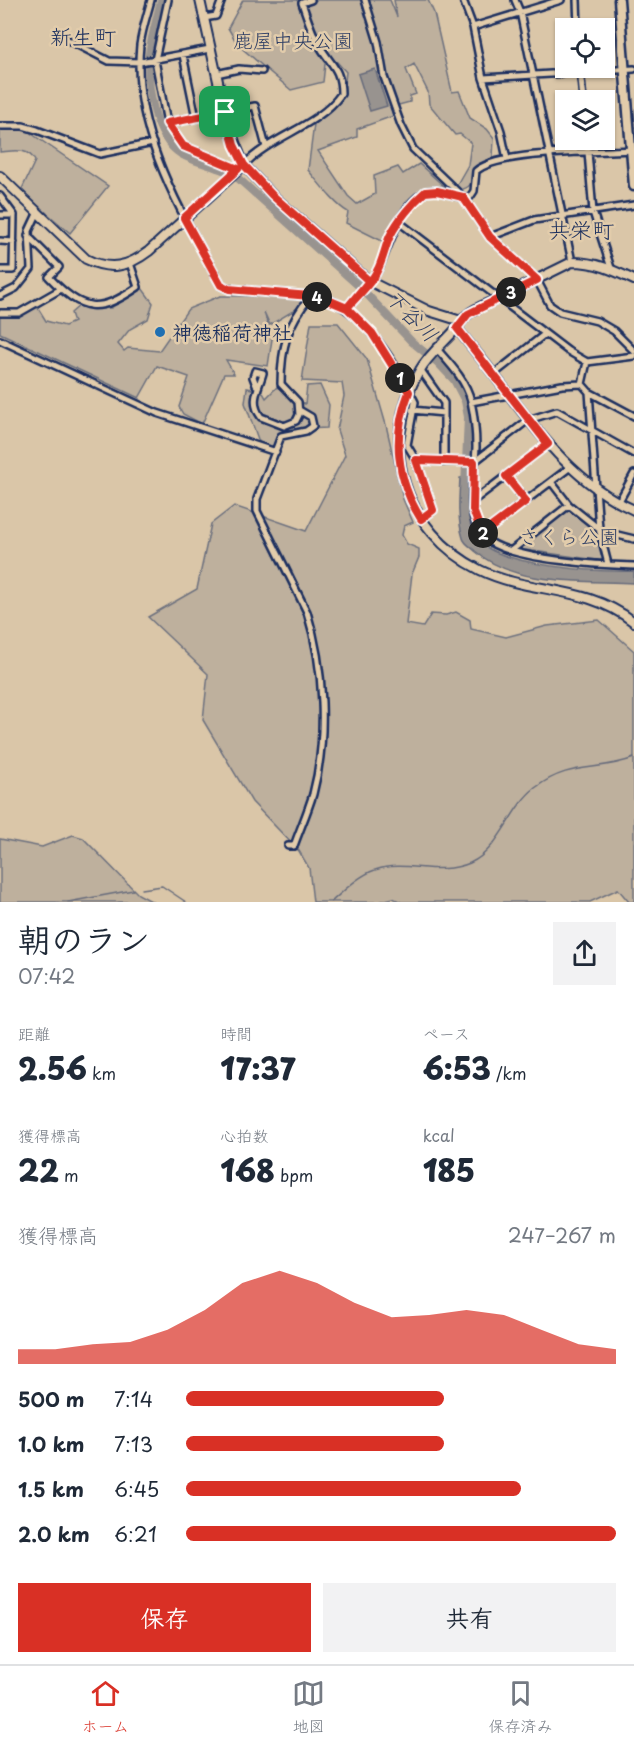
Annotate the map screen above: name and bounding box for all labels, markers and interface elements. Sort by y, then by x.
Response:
map controls [555,18,615,150]
button: locate [555,18,615,78]
district label: 新生町 [50,19,116,52]
park label: 鹿屋中央公園 [233,25,353,55]
pin [199,86,250,137]
button: layers [555,90,615,150]
icon: arrive [208,95,241,128]
district label: 共栄町 [548,212,614,245]
pin: 3 [496,277,526,307]
text: 3 [506,280,516,304]
water label: 下谷川 [379,281,447,349]
pin: 4 [302,282,332,312]
text: 4 [312,285,322,309]
place label: 神徳稲荷神社 [172,317,292,347]
marker: 神徳稲荷神社 [153,325,167,339]
pin: 1 [385,363,415,393]
text: 1 [396,366,404,390]
pin: 2 [468,518,498,548]
text: 2 [477,521,489,545]
park label: さくら公園 [519,521,619,551]
text: 朝のラン [18,913,150,963]
button: share [553,922,616,985]
text: 07:42 [18,961,75,991]
text: 距離 [18,1021,50,1045]
text: 時間 [220,1021,252,1045]
text: ペース [423,1021,470,1045]
text: 2.56 [18,1045,87,1090]
text: 17:37 [220,1045,295,1090]
text: 6:53 [423,1045,491,1090]
text: km [87,1061,116,1085]
text: /km [491,1061,527,1085]
text: 獲得標高 [18,1123,82,1147]
text: 心拍数 [220,1123,268,1147]
text: kcal [423,1123,455,1147]
text: 22 [18,1147,59,1192]
text: 168 [220,1147,275,1192]
text: 185 [423,1147,475,1192]
text: m [59,1163,79,1187]
text: bpm [275,1163,313,1187]
text: 獲得標高 [18,1220,98,1250]
text: 247–267 m [508,1220,616,1250]
text: 500 m [18,1384,85,1414]
text: 7:14 [114,1384,153,1414]
text: 1.0 km [18,1429,85,1459]
text: 7:13 [114,1429,153,1459]
text: 1.5 km [18,1474,84,1504]
text: 6:45 [114,1474,159,1504]
text: 2.0 km [18,1519,90,1549]
text: 6:21 [114,1519,157,1549]
button: 保存 [18,1583,311,1652]
button: 共有 [323,1583,616,1652]
tab: ホーム [82,1677,129,1737]
tab: 地図 [292,1677,325,1737]
tab: 保存済み [488,1677,552,1737]

